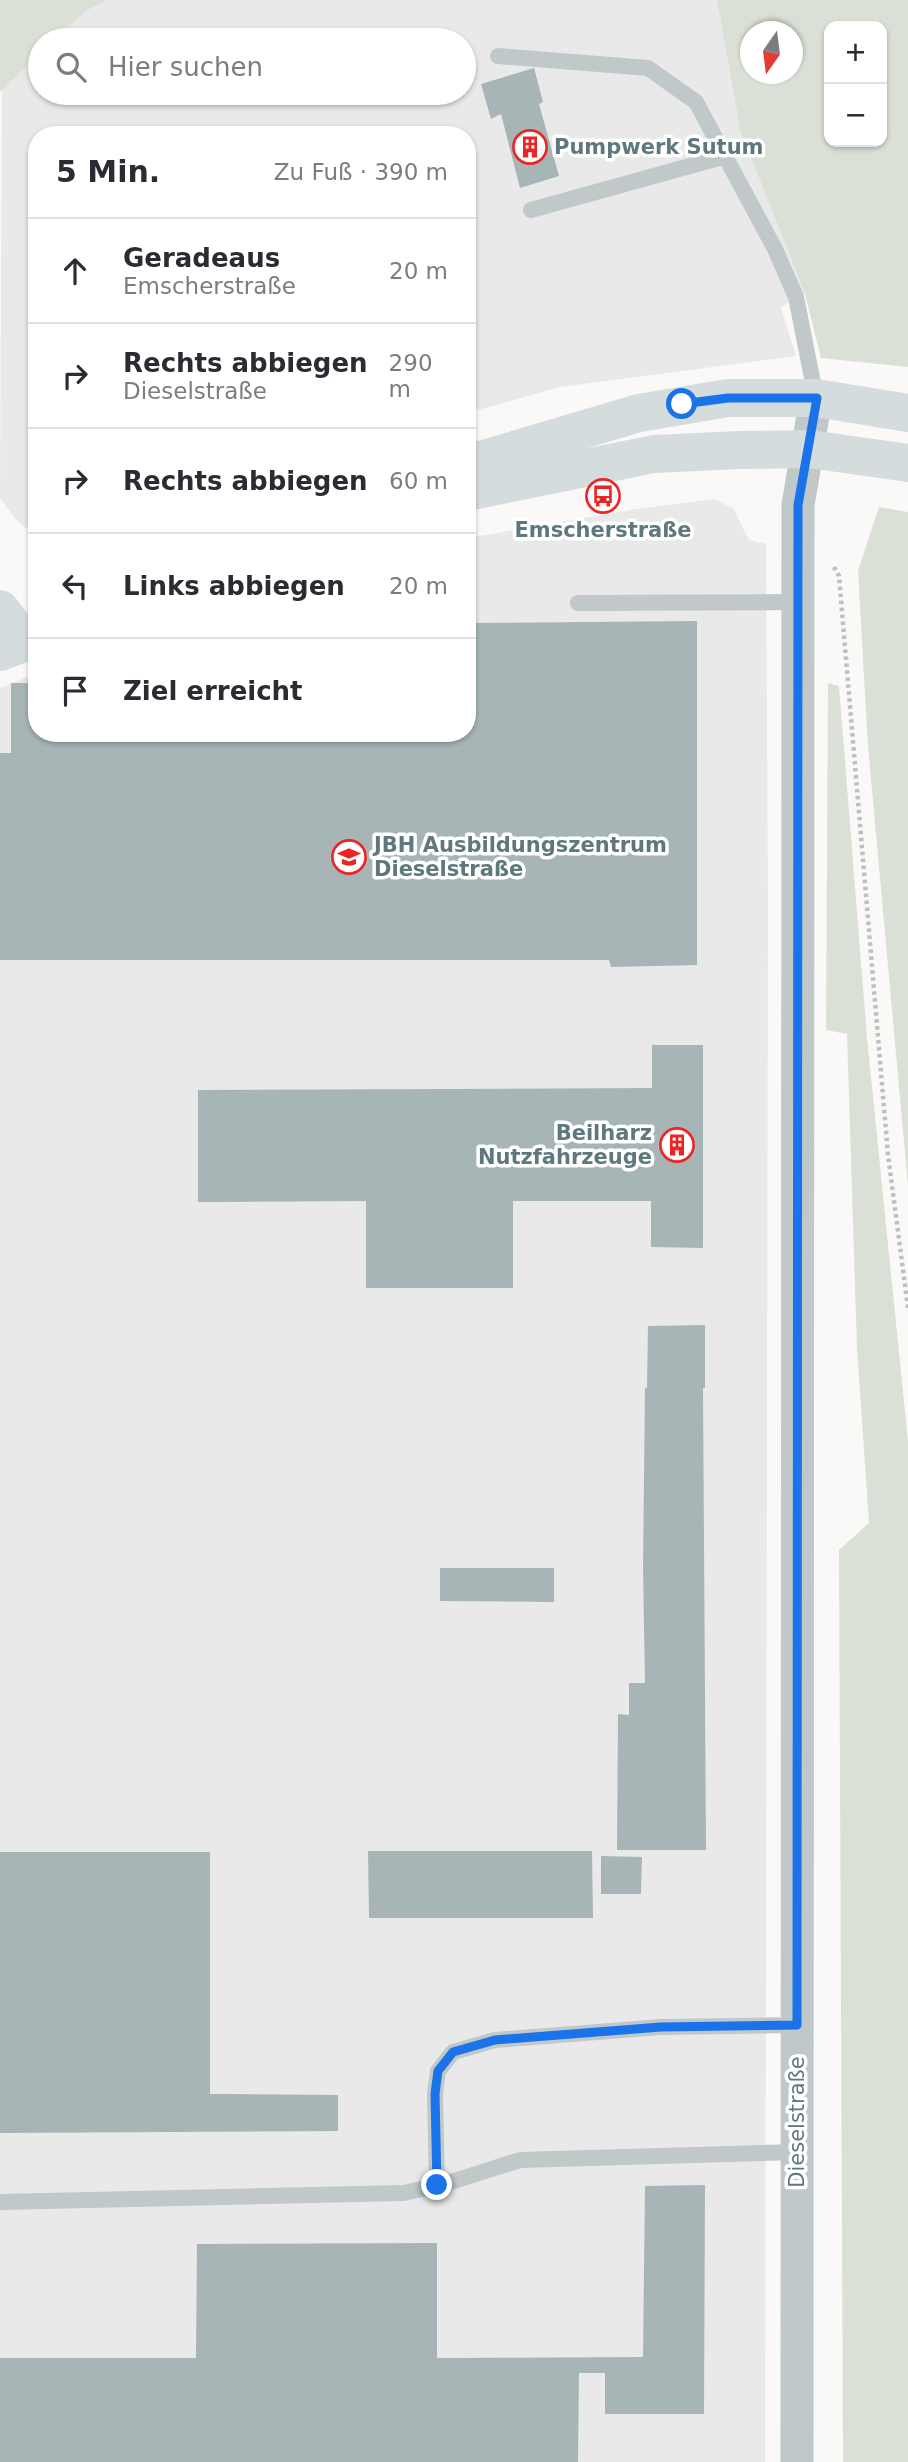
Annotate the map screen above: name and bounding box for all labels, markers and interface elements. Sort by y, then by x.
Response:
north arrow [740,21,803,84]
map controls [824,21,887,147]
button: + [824,21,887,84]
search box [28,28,476,105]
icon: search [52,48,90,86]
text: Hier suchen [108,52,263,82]
button: − [824,84,887,147]
building icon: Pumpwerk Sutum [511,128,549,166]
place label: Pumpwerk Sutum [554,135,763,159]
text: 5 Min. [56,154,160,189]
text: Zu Fuß · 390 m [274,159,448,185]
text: Geradeaus [123,243,280,273]
icon: ahead [56,252,94,290]
text: 20 m [389,258,448,284]
text: Emscherstraße [123,273,296,299]
text: Rechts abbiegen [123,348,368,378]
text: 290 m [389,350,433,402]
icon: right [56,357,94,395]
text: Dieselstraße [123,378,267,404]
route start [666,388,697,419]
icon: right [56,462,94,500]
text: Rechts abbiegen [123,466,368,496]
text: 60 m [389,468,448,494]
bus stop icon: Emscherstraße [584,477,622,515]
place label: Emscherstraße [514,518,692,542]
icon: left [56,567,94,605]
text: Links abbiegen [123,571,345,601]
text: 20 m [389,573,448,599]
icon: arrive [56,672,94,710]
text: Ziel erreicht [123,676,303,706]
place label: JBH Ausbildungszentrum Dieselstraße [372,833,667,881]
school or university icon: JBH Ausbildungszentrum Dieselstraße [330,838,368,876]
place label: Beilharz Nutzfahrzeuge [478,1121,652,1169]
building icon: Beilharz Nutzfahrzeuge [658,1126,696,1164]
street label: Dieselstraße [785,2056,809,2188]
route end [421,2169,452,2200]

